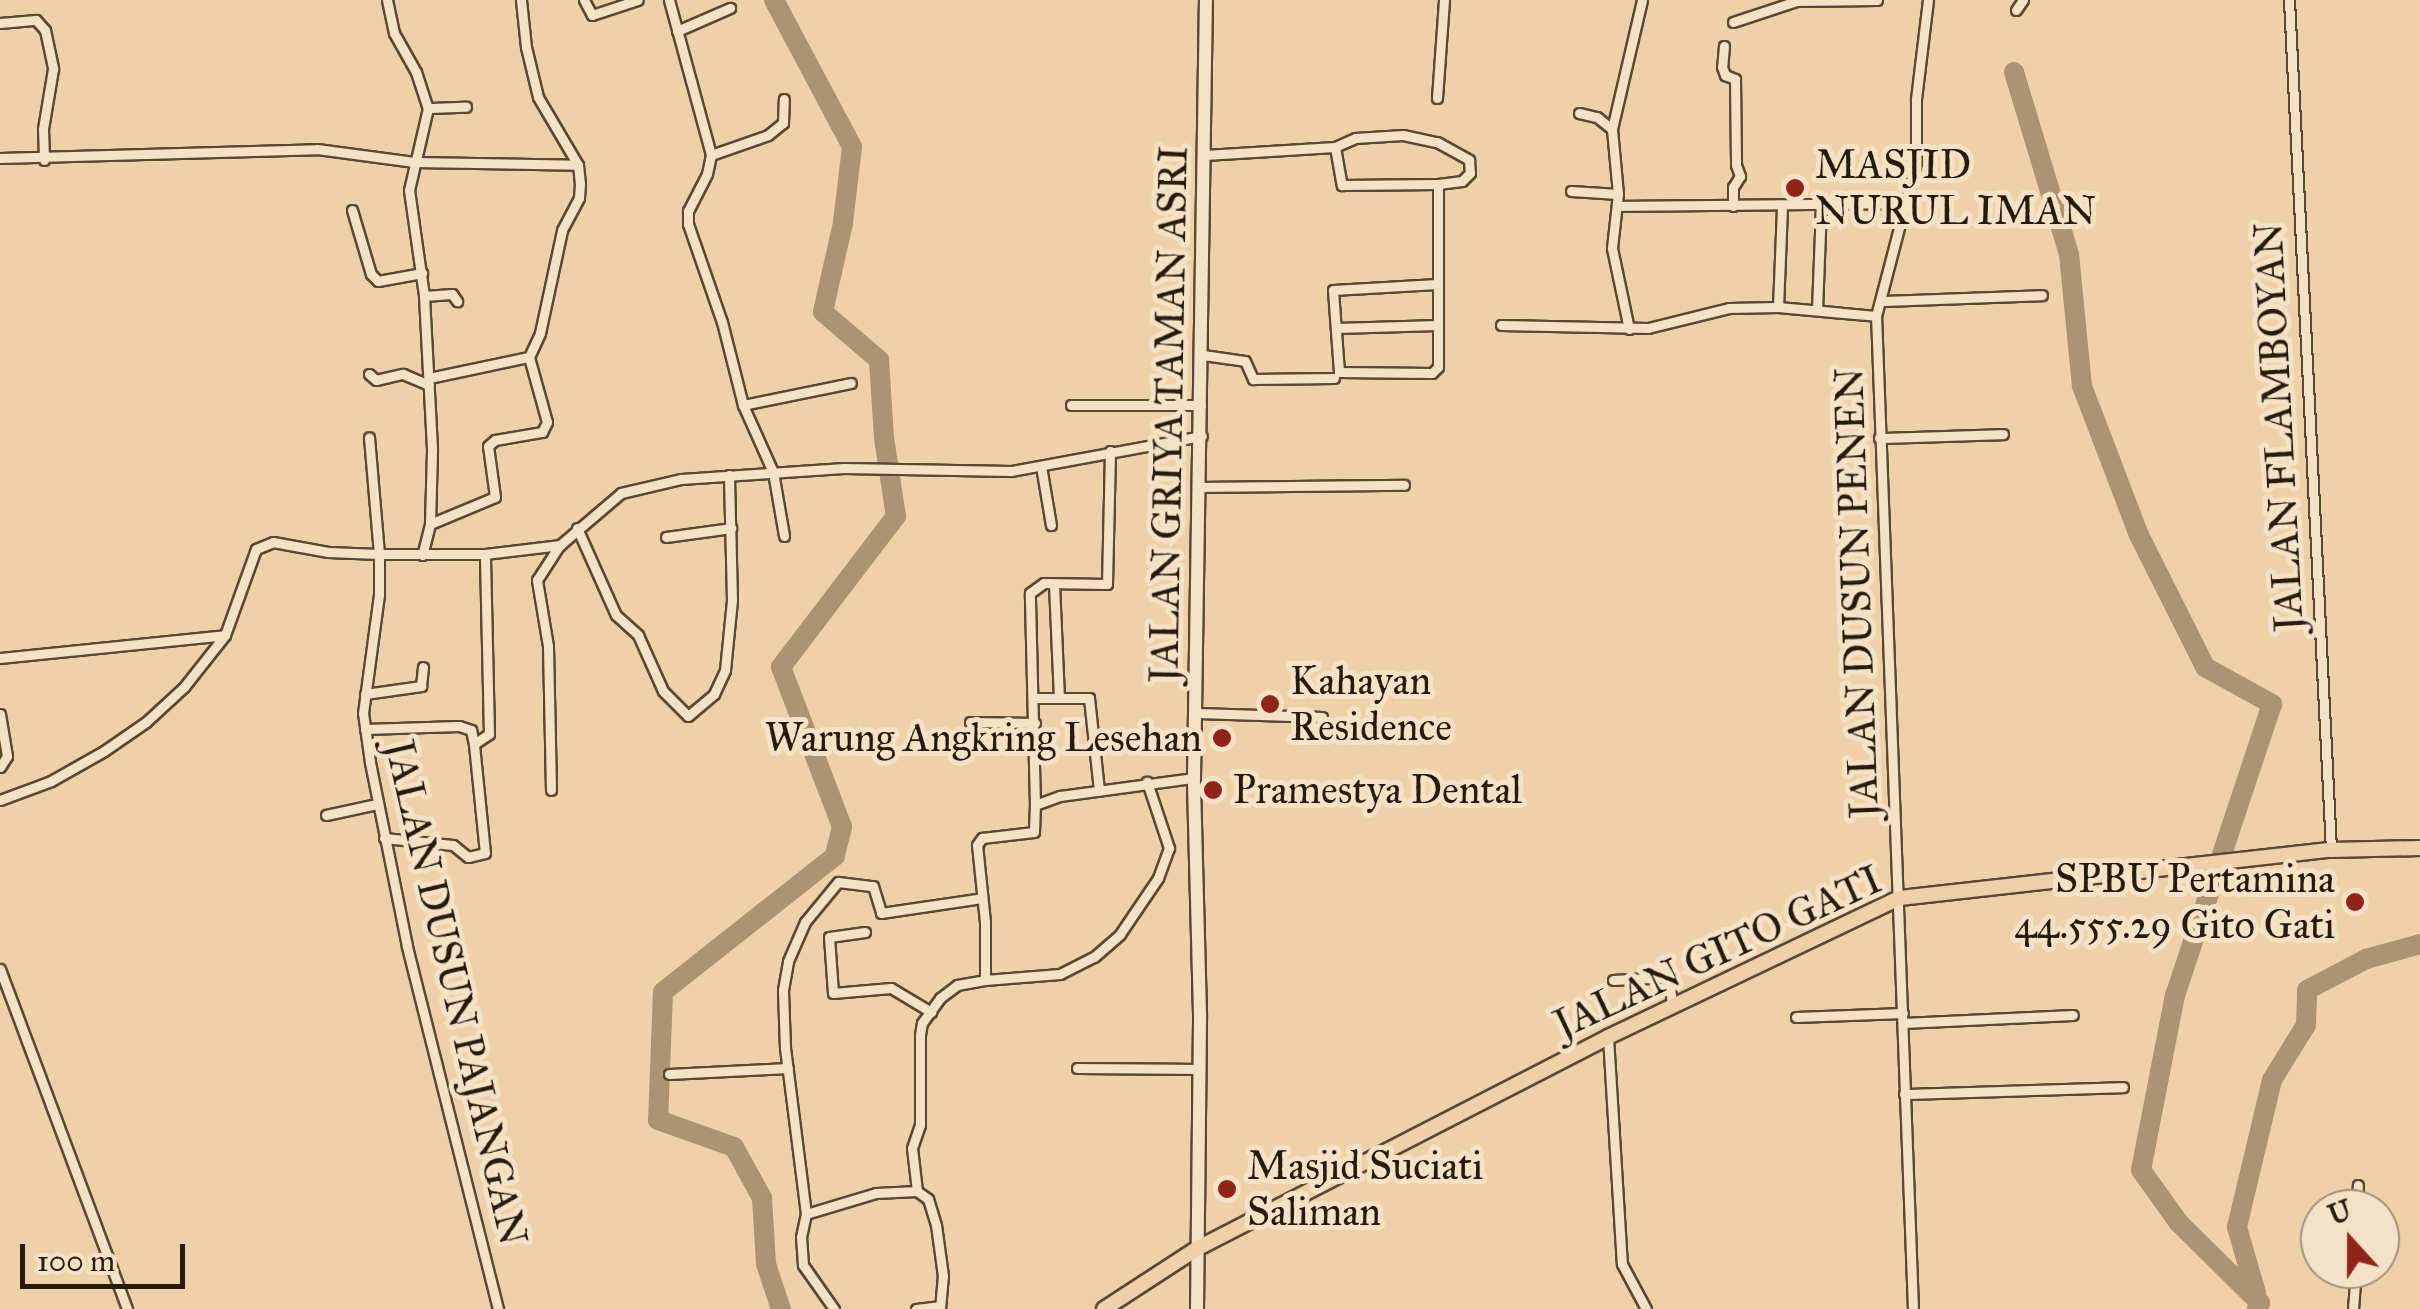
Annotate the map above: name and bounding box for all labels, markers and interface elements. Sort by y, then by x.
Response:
place label: MASJID NURUL IMAN [1815,141,2096,235]
street label: JALAN GRIYA TAMAN ASRI [1140,145,1198,683]
marker: MASJID NURUL IMAN [1784,177,1806,199]
street label: JALAN FLAMBOYAN [2244,221,2314,633]
street label: JALAN DUSUN PENEN [1825,367,1889,819]
place label: Kahayan Residence [1290,657,1452,751]
marker: Kahayan Residence [1259,693,1281,715]
place label: Warung Angkring Lesehan [765,714,1202,762]
marker: Warung Angkring Lesehan [1211,727,1233,749]
street label: JALAN DUSUN PAJANGAN [374,736,538,1250]
place label: Pramestya Dental [1233,766,1522,814]
marker: Pramestya Dental [1202,779,1224,801]
street label: JALAN GITO GATI [1547,855,1889,1049]
place label: SPBU Pertamina 44.555.29 Gito Gati [2014,855,2335,949]
marker: SPBU Pertamina 44.555.29 Gito Gati [2344,891,2366,913]
place label: Masjid Suciati Saliman [1247,1142,1483,1236]
marker: Masjid Suciati Saliman [1216,1178,1238,1200]
north arrow [2300,1189,2400,1289]
text: U [2323,1192,2356,1233]
scale bar [25,1224,190,1286]
text: 100 m [37,1243,115,1279]

